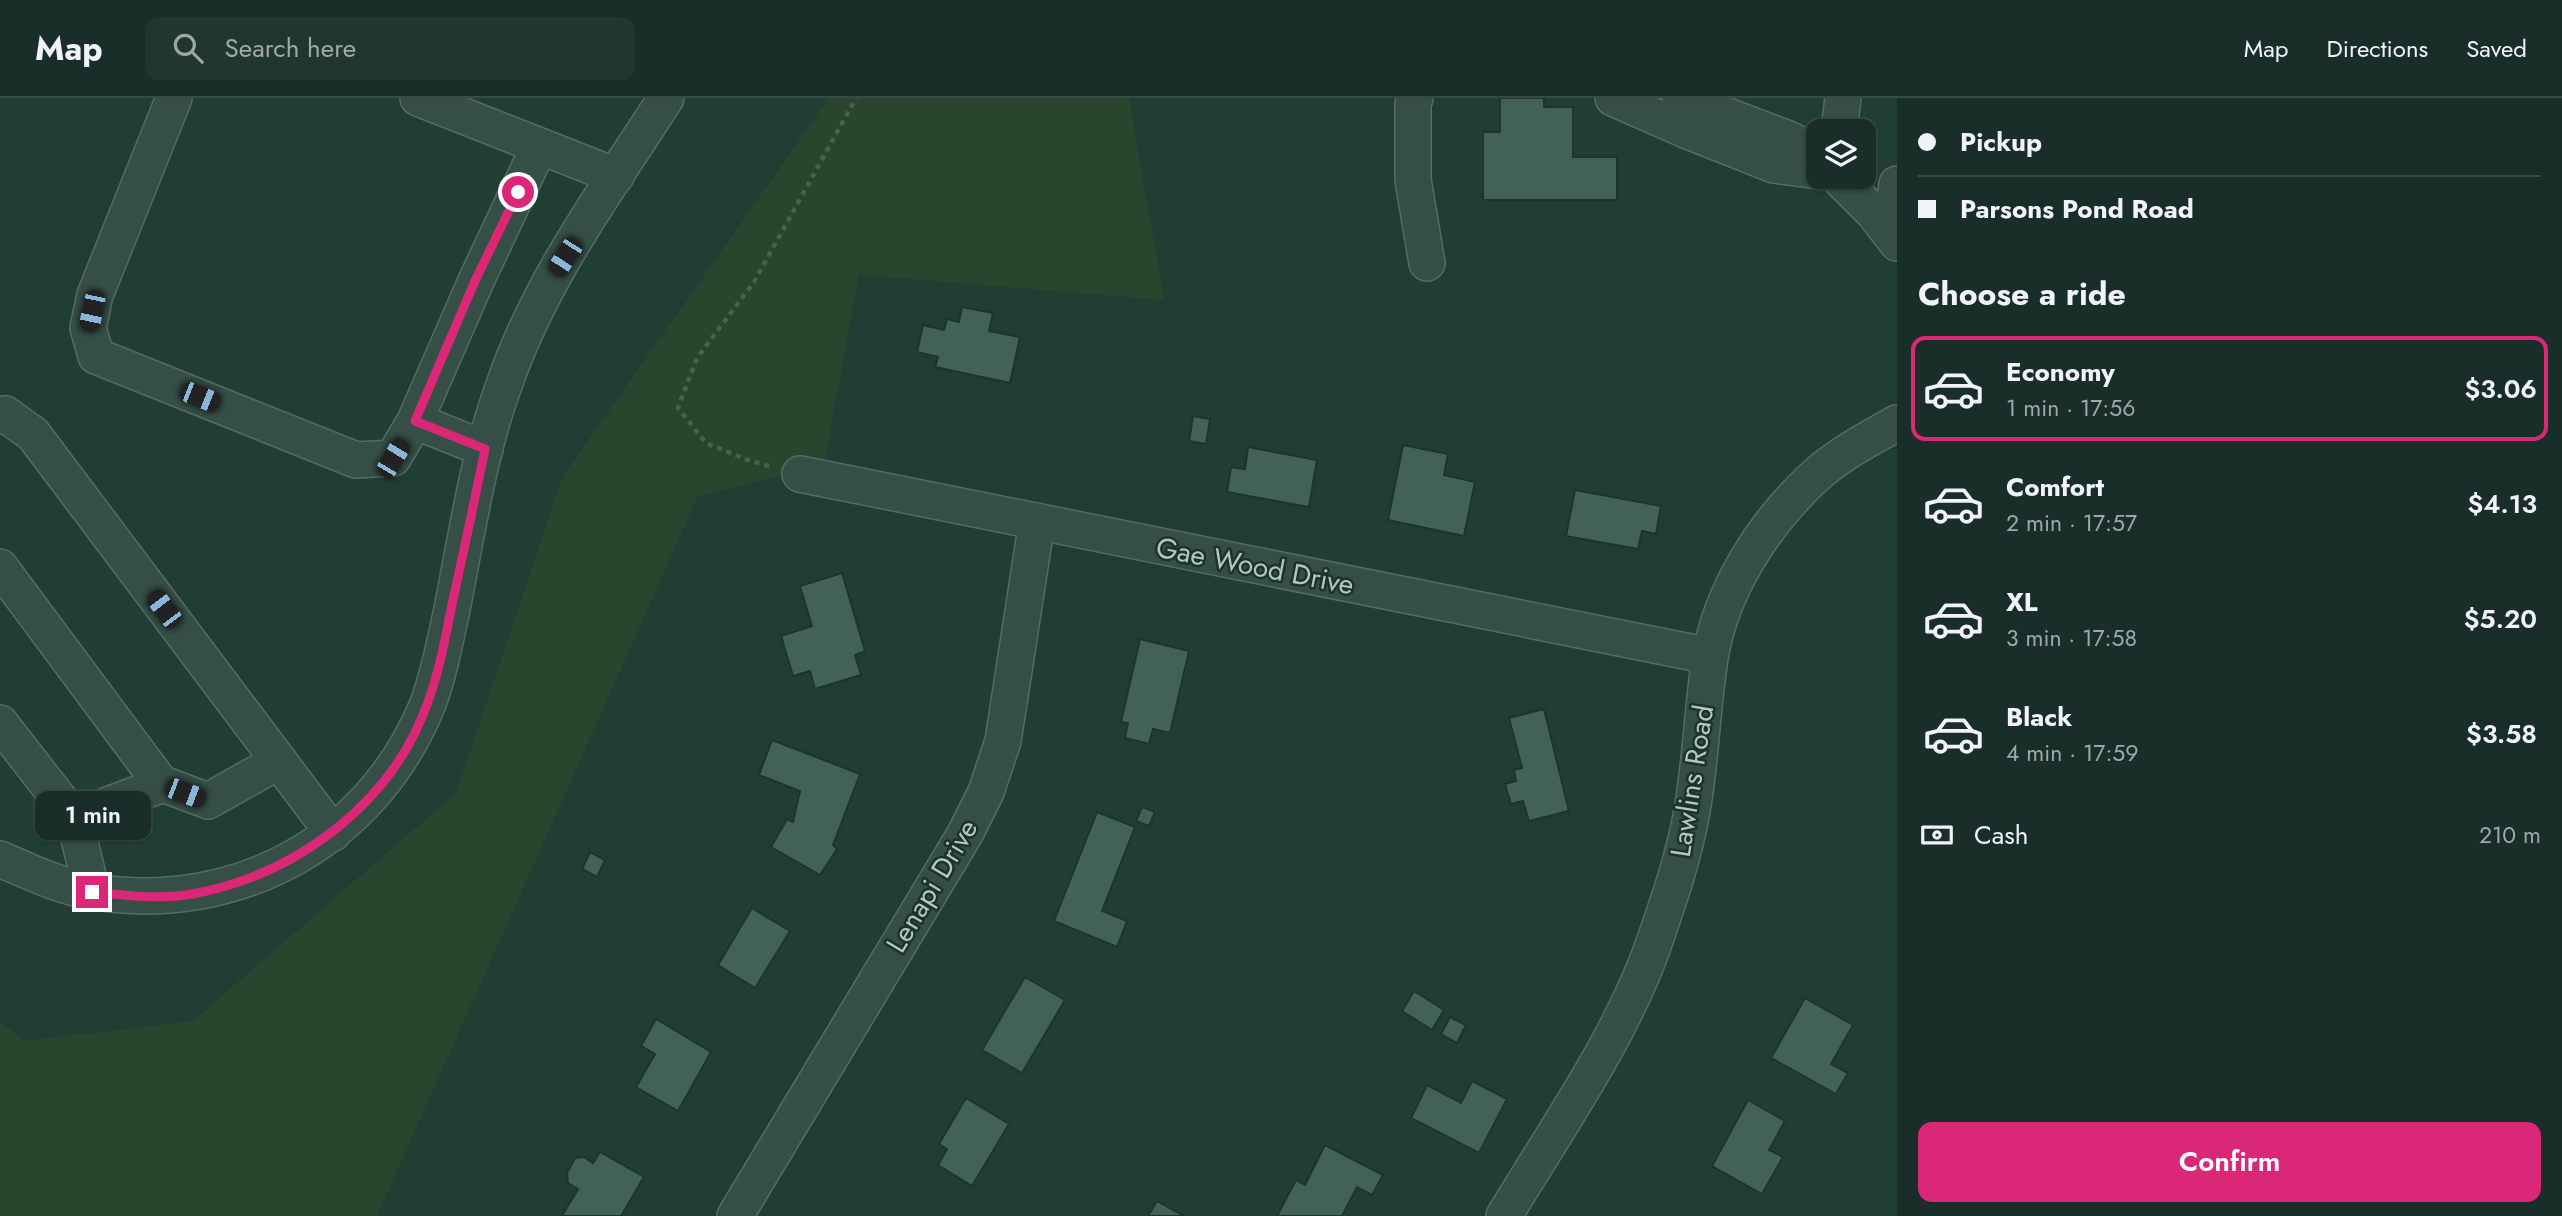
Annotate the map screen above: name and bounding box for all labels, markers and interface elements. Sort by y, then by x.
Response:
search box [145,17,635,80]
text: Map [35,25,103,72]
icon: search [169,29,207,67]
text: Search here [225,29,356,67]
text: Map [2244,31,2289,66]
text: Directions [2327,31,2428,66]
text: Saved [2466,31,2527,66]
map controls [1806,119,1876,189]
button: layers [1806,119,1876,189]
text: Pickup [1960,123,2042,161]
route start [502,176,534,208]
text: Parsons Pond Road [1960,190,2194,228]
car [545,234,586,280]
text: Choose a ride [1918,271,2126,317]
car [78,288,107,334]
text: Economy [2006,353,2115,391]
icon: car [1922,357,1985,420]
text: $3.06 [2464,370,2537,408]
car [177,379,224,415]
text: 1 min · 17:56 [2006,391,2136,425]
car [374,435,413,481]
text: Comfort [2006,468,2104,506]
icon: car [1922,472,1985,535]
text: $4.13 [2467,485,2537,523]
text: 2 min · 17:57 [2006,506,2137,540]
street label: Gae Wood Drive [1153,527,1357,605]
text: XL [2006,583,2038,621]
car [143,586,186,632]
icon: car [1922,587,1985,650]
text: $5.20 [2464,600,2537,638]
text: 3 min · 17:58 [2006,621,2137,655]
text: Black [2006,698,2072,736]
street label: Lawlins Road [1660,702,1724,860]
icon: car [1922,702,1985,765]
text: $3.58 [2466,715,2537,753]
text: 4 min · 17:59 [2006,736,2139,770]
car [162,776,209,810]
callout: 1 min [34,790,150,840]
text: 1 min [65,798,121,832]
street label: Lenapi Drive [876,812,988,960]
icon: cash [1918,816,1956,854]
text: Cash [1974,816,2028,854]
text: 210 m [2479,818,2541,852]
route end [76,876,108,908]
button: Confirm [1918,1122,2541,1202]

